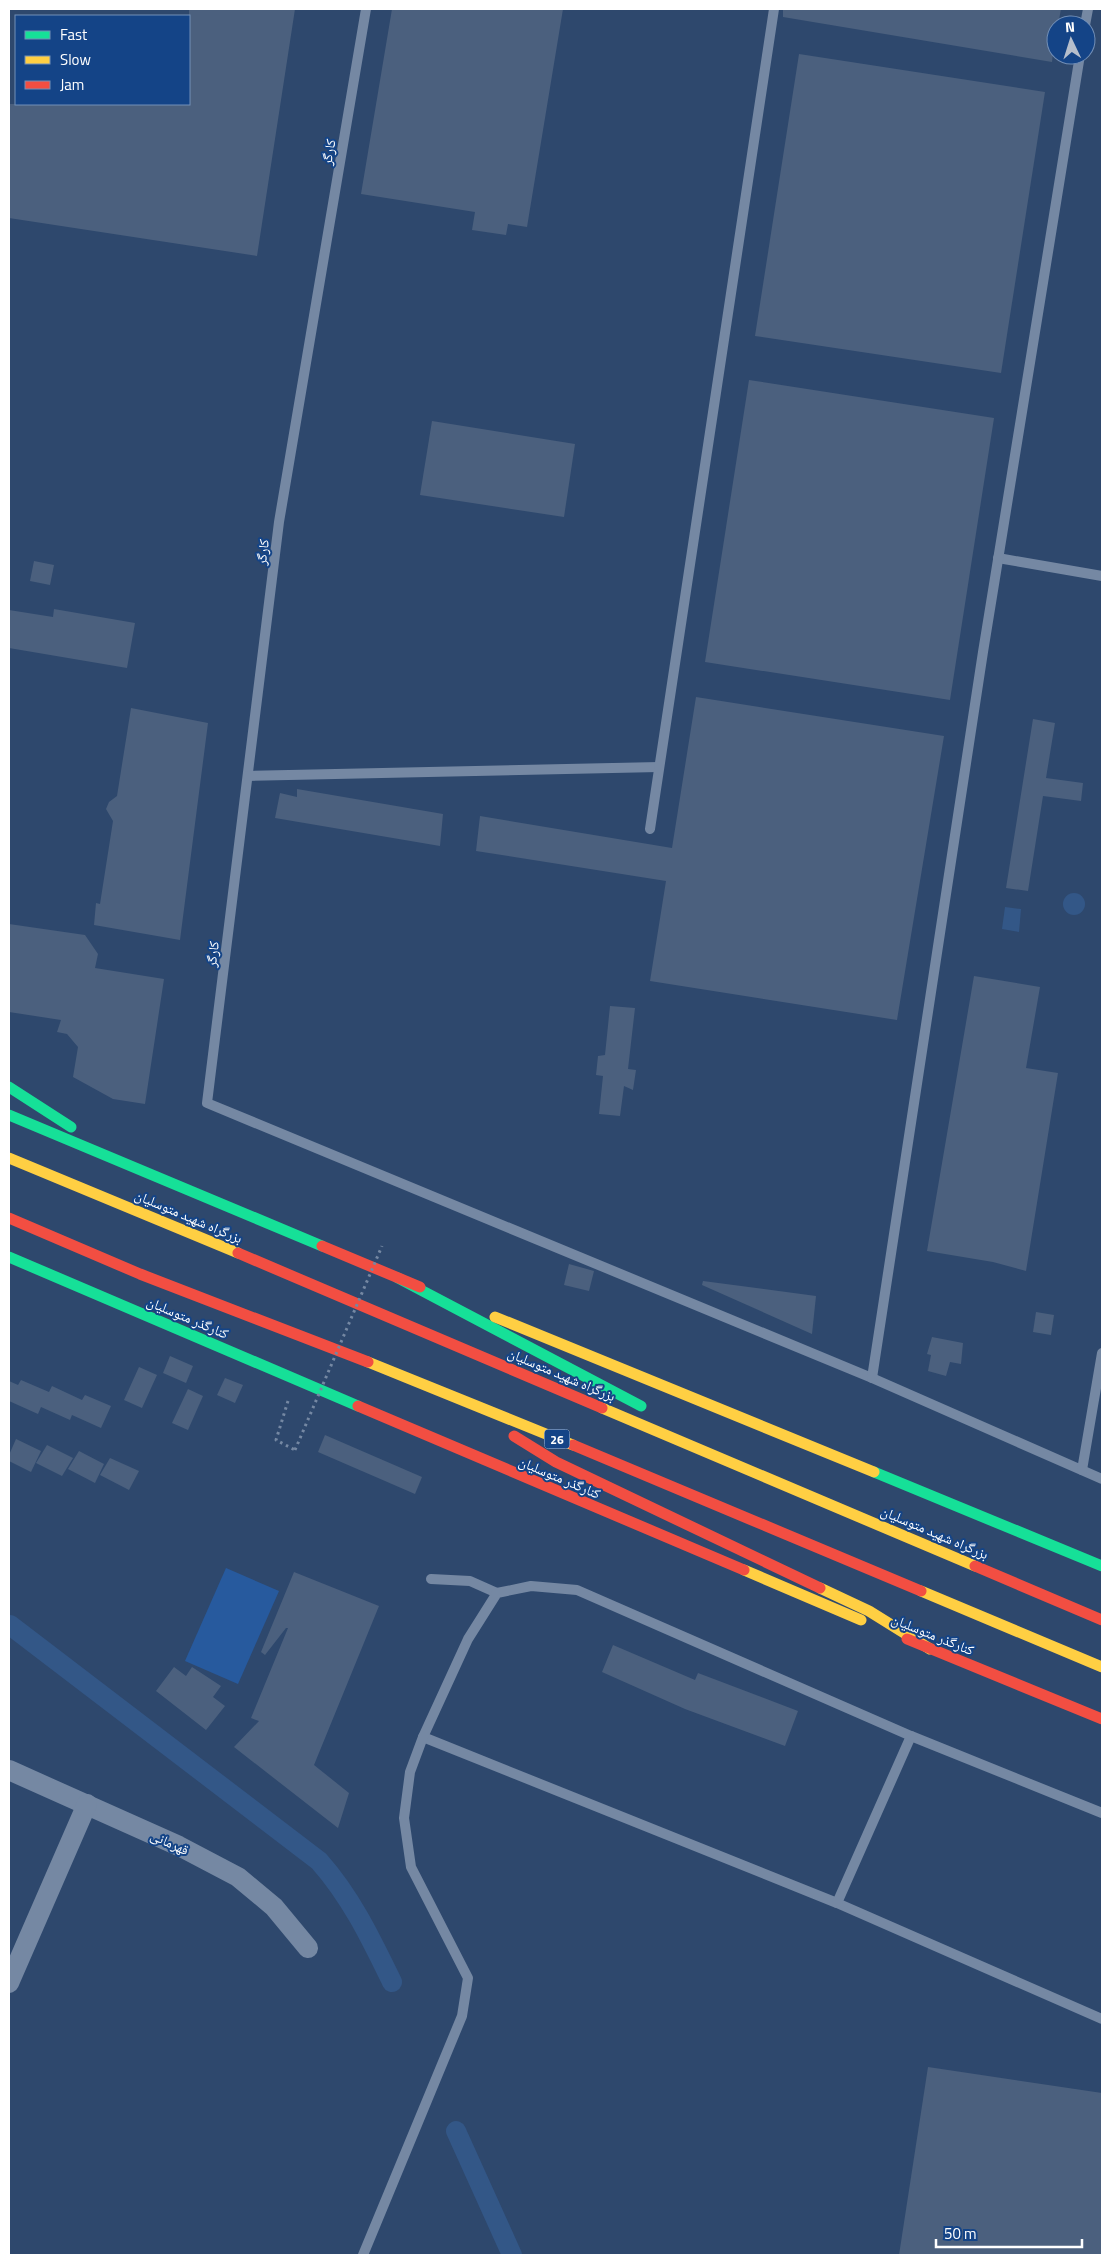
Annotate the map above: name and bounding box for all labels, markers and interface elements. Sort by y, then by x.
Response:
legend [15,15,190,105]
north arrow [1046,15,1096,65]
text: N [1064,16,1076,37]
text: Fast [60,23,88,46]
text: Slow [60,48,91,71]
text: Jam [60,73,84,96]
street label: کارگر [315,137,341,168]
street label: کارگر [250,538,274,567]
street label: کارگر [200,940,224,969]
street label: بزرگراه شهید متوسلیان [132,1184,246,1248]
street label: کنارگذر متوسلیان [144,1290,232,1344]
street label: بزرگراه شهید متوسلیان [505,1342,619,1406]
road number: 26 [544,1430,570,1448]
street label: کنارگذر متوسلیان [516,1450,604,1504]
street label: بزرگراه شهید متوسلیان [878,1500,992,1564]
street label: کنارگذر متوسلیان [889,1608,978,1660]
street label: قهرمانی [147,1824,193,1860]
scale bar [936,2216,1082,2248]
text: 50 m [944,2222,977,2245]

